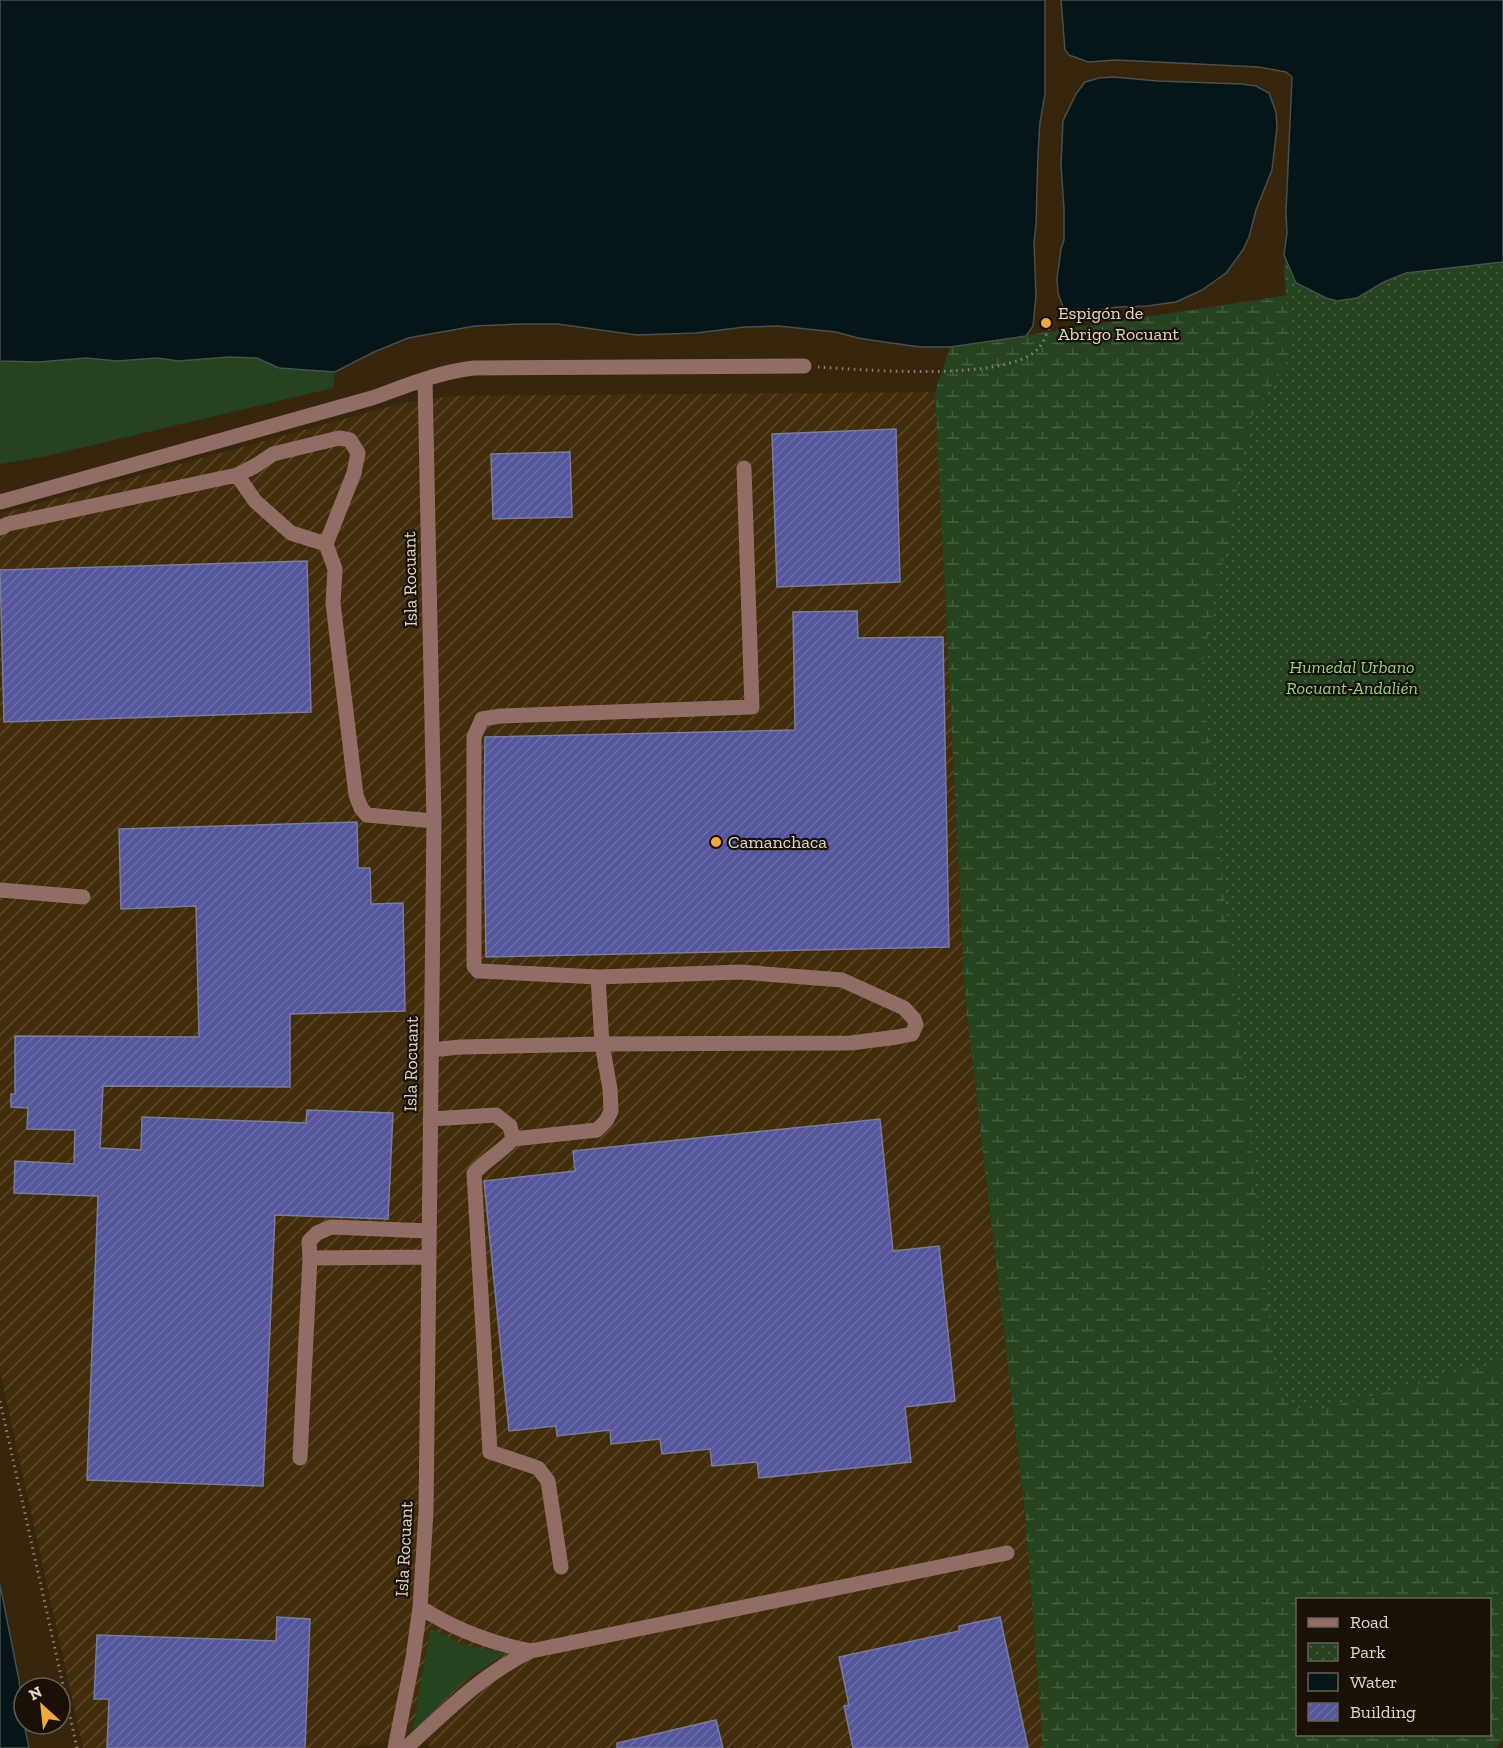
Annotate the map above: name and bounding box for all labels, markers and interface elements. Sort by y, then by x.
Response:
place label: Espigón de Abrigo Rocuant [1058,302,1180,345]
marker: Espigón de Abrigo Rocuant [1039,316,1053,330]
street label: Isla Rocuant [398,531,422,627]
park label: Humedal Urbano Rocuant-Andalién [1286,656,1418,699]
place label: Camanchaca [728,831,827,853]
marker: Camanchaca [709,835,723,849]
street label: Isla Rocuant [399,1016,423,1112]
street label: Isla Rocuant [391,1501,417,1597]
legend [1296,1598,1491,1736]
text: Road [1350,1611,1389,1633]
text: Park [1350,1641,1386,1663]
text: Water [1350,1671,1397,1693]
north arrow [12,1676,72,1736]
text: N [26,1682,45,1704]
text: Building [1350,1701,1416,1723]

